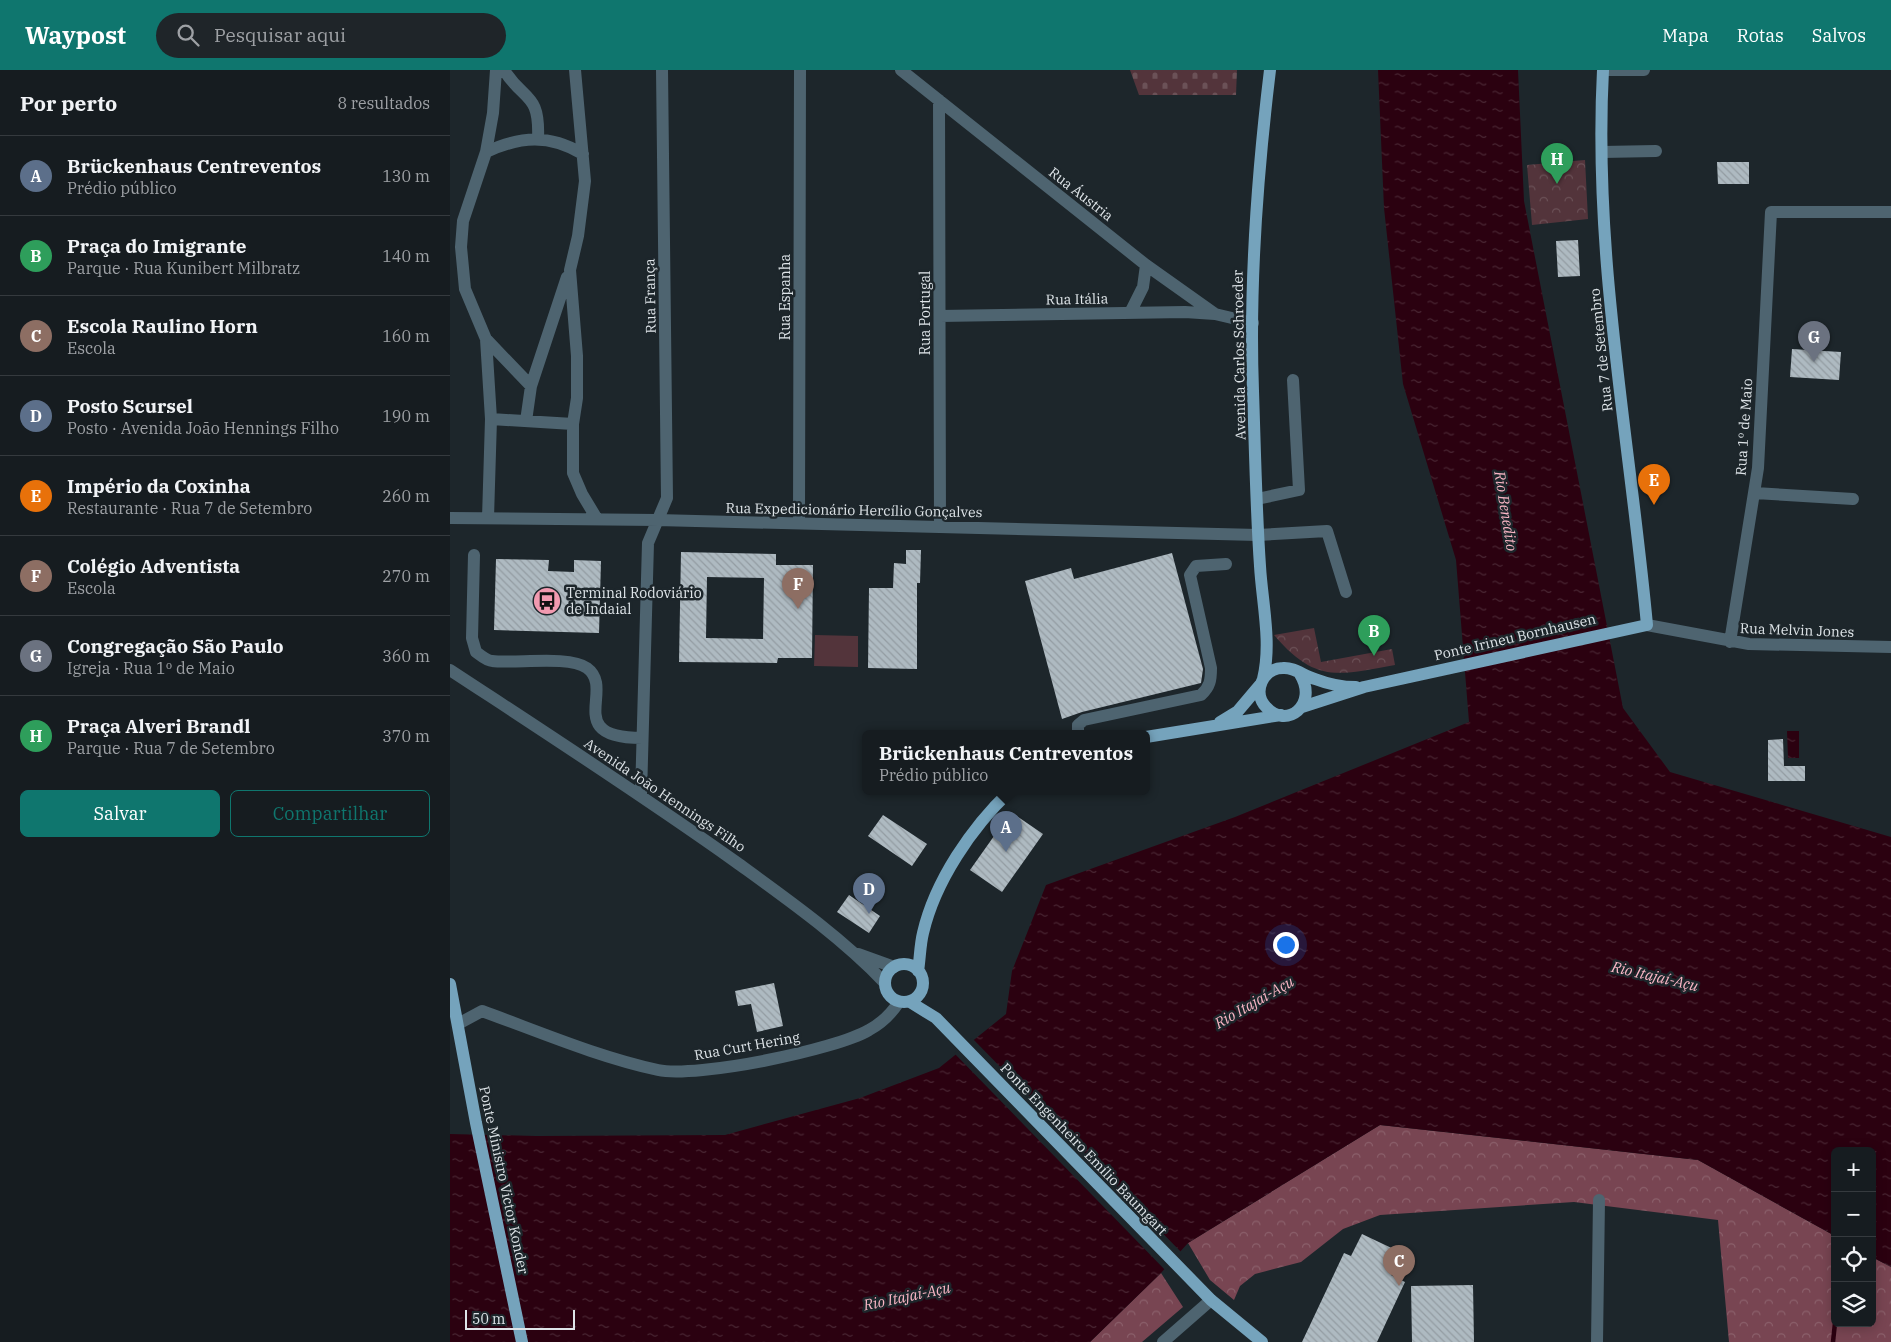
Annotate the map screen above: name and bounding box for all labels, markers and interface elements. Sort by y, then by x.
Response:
search box [156,13,506,58]
text: Waypost [25,19,126,51]
icon: search [174,21,202,49]
text: Pesquisar aqui [214,23,346,47]
text: Mapa [1662,24,1709,47]
text: Rotas [1737,24,1784,47]
text: Salvos [1812,24,1866,47]
text: Por perto [20,89,117,117]
text: 8 resultados [338,93,430,113]
pin: H [1541,143,1573,184]
text: Brückenhaus Centreventos [67,154,321,178]
street label: Rua Áustria [1045,162,1118,225]
text: A [30,166,42,186]
text: 130 m [382,166,430,186]
text: Prédio público [67,178,176,198]
text: Praça do Imigrante [67,234,247,258]
text: B [30,246,42,266]
text: 140 m [382,246,430,266]
street label: Rua Espanha [776,253,794,340]
text: Parque · Rua Kunibert Milbratz [67,258,300,278]
street label: Rua França [640,258,660,334]
street label: Avenida Carlos Schroeder [1229,269,1249,440]
street label: Rua Portugal [916,271,934,355]
street label: Rua 7 de Setembro [1586,287,1616,413]
street label: Rua Itália [1046,289,1109,309]
text: Escola Raulino Horn [67,314,258,338]
pin: G [1798,321,1830,362]
text: C [31,326,41,346]
text: 160 m [382,326,430,346]
text: Escola [67,338,116,358]
street label: Rua 1º de Maio [1732,378,1756,476]
text: Posto Scursel [67,394,193,418]
text: D [30,406,42,426]
text: 190 m [382,406,430,426]
text: Posto · Avenida João Hennings Filho [67,418,339,438]
pin: E [1638,464,1670,505]
water label: Rio Benedito [1490,469,1522,552]
text: Império da Coxinha [67,474,251,498]
text: E [31,486,41,506]
text: 260 m [382,486,430,506]
text: Restaurante · Rua 7 de Setembro [67,498,312,518]
street label: Rua Expedicionário Hercílio Gonçalves [726,499,983,521]
text: Colégio Adventista [67,554,240,578]
text: F [31,566,41,586]
text: 270 m [382,566,430,586]
pin: F [782,568,814,609]
text: Escola [67,578,116,598]
place label: Terminal Rodoviário de Indaial [566,584,702,618]
bus stop icon: Terminal Rodoviário de Indaial [532,586,562,616]
street label: Ponte Irineu Bornhausen [1432,610,1598,664]
pin: B [1358,615,1390,656]
street label: Rua Melvin Jones [1740,619,1855,641]
text: Congregação São Paulo [67,634,284,658]
text: G [30,646,42,666]
text: 360 m [382,646,430,666]
text: Igreja · Rua 1º de Maio [67,658,235,678]
text: Praça Alveri Brandl [67,714,251,738]
text: H [30,726,43,746]
text: 370 m [382,726,430,746]
popup [862,730,1150,795]
street label: Avenida João Hennings Filho [581,734,749,856]
text: Parque · Rua 7 de Setembro [67,738,275,758]
text: Brückenhaus Centreventos [879,741,1133,765]
text: Prédio público [879,765,988,785]
button: Salvar [20,790,220,837]
button: Compartilhar [230,790,430,837]
pin: A [990,811,1022,852]
pin: D [853,873,885,914]
your location [1273,932,1299,958]
water label: Rio Itajaí-Açu [1609,957,1701,995]
water label: Rio Itajaí-Açu [1210,971,1297,1033]
street label: Rua Curt Hering [693,1028,802,1064]
street label: Ponte Engenheiro Emílio Baumgart [997,1059,1171,1239]
street label: Ponte Ministro Victor Konder [475,1084,533,1276]
map controls [1831,1147,1876,1327]
button: + [1831,1147,1876,1192]
button: − [1831,1192,1876,1237]
button: locate [1831,1237,1876,1282]
pin: C [1383,1245,1415,1286]
water label: Rio Itajaí-Açu [861,1277,953,1315]
button: layers [1831,1282,1876,1327]
scale bar [465,1307,575,1330]
text: 50 m [472,1310,505,1328]

